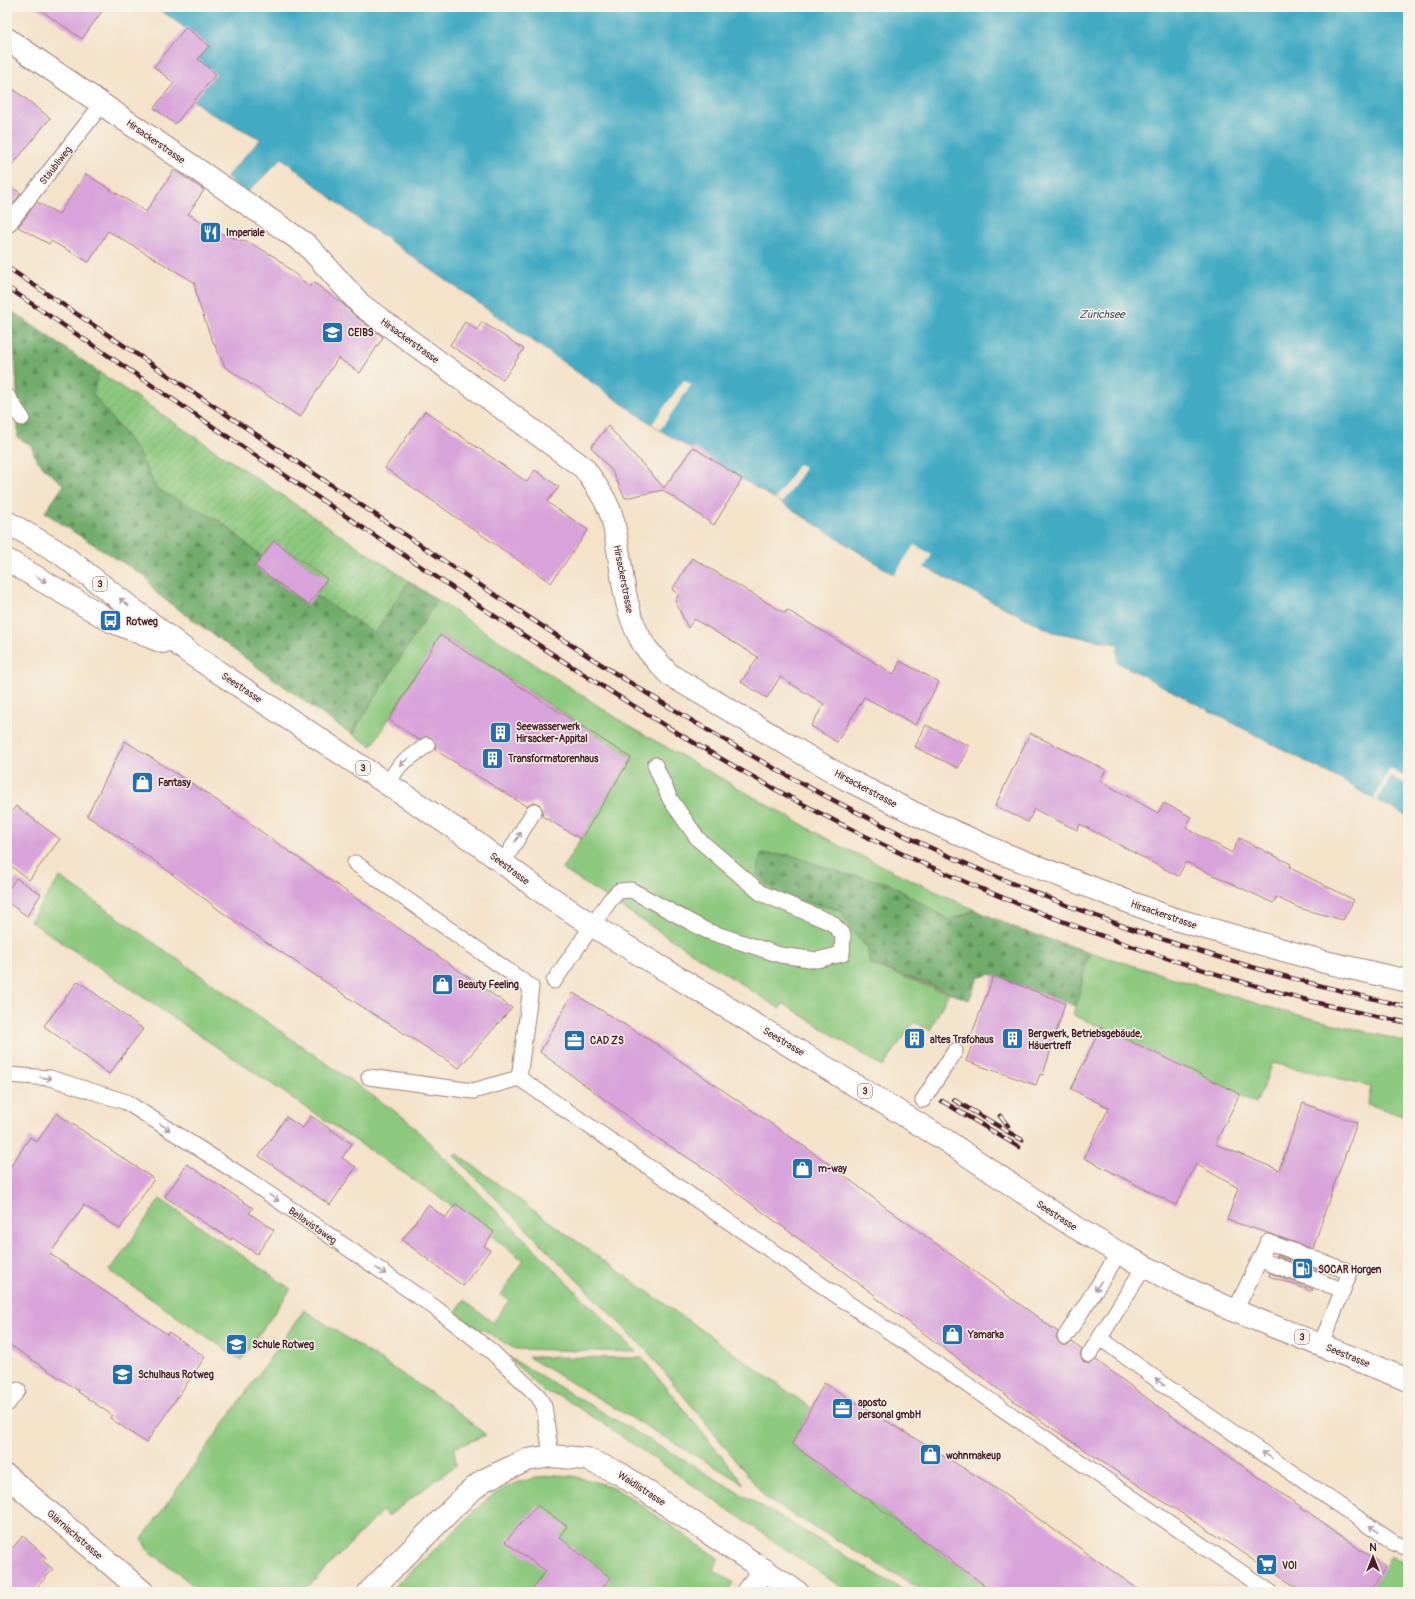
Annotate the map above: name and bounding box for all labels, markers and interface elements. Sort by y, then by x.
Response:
street label: Hirsackerstrasse [124,117,187,167]
street label: Stäubliweg [37,144,75,187]
restaurant icon: Imperiale [198,219,224,245]
place label: Imperiale [226,227,266,239]
water label: Zürichsee [1079,308,1126,321]
street label: Hirsackerstrasse [378,316,441,366]
school or university icon: CEIBS [319,319,345,345]
place label: CEIBS [348,327,374,339]
street label: Hirsackerstrasse [611,544,636,614]
one-way arrow [35,576,47,584]
road number: 3 [93,577,107,591]
one-way arrow [118,598,129,607]
bus stop icon: Rotweg [98,608,124,634]
place label: Rotweg [126,616,158,628]
street label: Seestrasse [219,670,264,706]
building icon: Seewasserwerk Hirsacker-Appital [487,719,513,745]
place label: Seewasserwerk Hirsacker-Appital [516,721,588,745]
building icon: Transformatorenhaus [480,745,506,771]
place label: Transformatorenhaus [507,753,599,765]
one-way arrow [399,757,410,766]
road number: 3 [356,761,370,775]
street label: Hirsackerstrasse [832,767,899,810]
shop icon: Fantasy [130,769,156,795]
place label: Fantasy [158,777,191,789]
one-way arrow [514,832,522,843]
street label: Seestrasse [487,850,532,888]
street label: Hirsackerstrasse [1129,898,1198,932]
shop icon: Beauty Feeling [429,971,455,997]
place label: Beauty Feeling [458,979,519,991]
street label: Seestrasse [761,1025,806,1059]
building icon: altes Trafohaus [901,1026,927,1052]
building icon: Bergwerk, Betriebsgebäude, Häuertreff [1000,1026,1026,1052]
office icon: CAD ZS [562,1027,588,1053]
place label: Bergwerk, Betriebsgebäude, Häuertreff [1028,1028,1143,1052]
place label: altes Trafohaus [930,1034,994,1046]
place label: CAD ZS [590,1035,624,1047]
one-way arrow [39,1075,52,1082]
road number: 3 [858,1084,872,1098]
one-way arrow [159,1123,171,1131]
shop icon: m-way [789,1155,815,1181]
place label: m-way [818,1163,848,1175]
one-way arrow [268,1194,279,1202]
street label: Seestrasse [1034,1198,1079,1234]
street label: Bellavistaweg [286,1205,339,1247]
fuel station icon: SOCAR Horgen [1289,1256,1315,1282]
place label: SOCAR Horgen [1318,1264,1382,1276]
one-way arrow [375,1268,387,1276]
one-way arrow [1094,1280,1102,1291]
shop icon: Yamarka [940,1321,966,1347]
place label: Yamarka [967,1329,1004,1341]
road number: 3 [1295,1330,1309,1344]
school or university icon: Schule Rotweg [224,1331,250,1357]
place label: Schule Rotweg [252,1339,314,1351]
street label: Seestrasse [1324,1342,1371,1370]
school or university icon: Schulhaus Rotweg [110,1361,136,1387]
place label: Schulhaus Rotweg [138,1369,214,1381]
one-way arrow [1155,1377,1166,1386]
office icon: aposto personal gmbH [830,1395,856,1421]
place label: aposto personal gmbH [858,1397,922,1421]
shop icon: wohnmakeup [918,1442,944,1468]
place label: wohnmakeup [946,1450,1001,1462]
one-way arrow [1262,1451,1273,1459]
street label: Waidlistrasse [615,1469,668,1509]
street label: Glärnischstrasse [44,1507,105,1562]
one-way arrow [1369,1525,1380,1533]
north arrow [1353,1537,1393,1577]
text: N [1369,1541,1377,1554]
supermarket icon: VOI [1253,1552,1279,1578]
place label: VOI [1282,1560,1297,1572]

